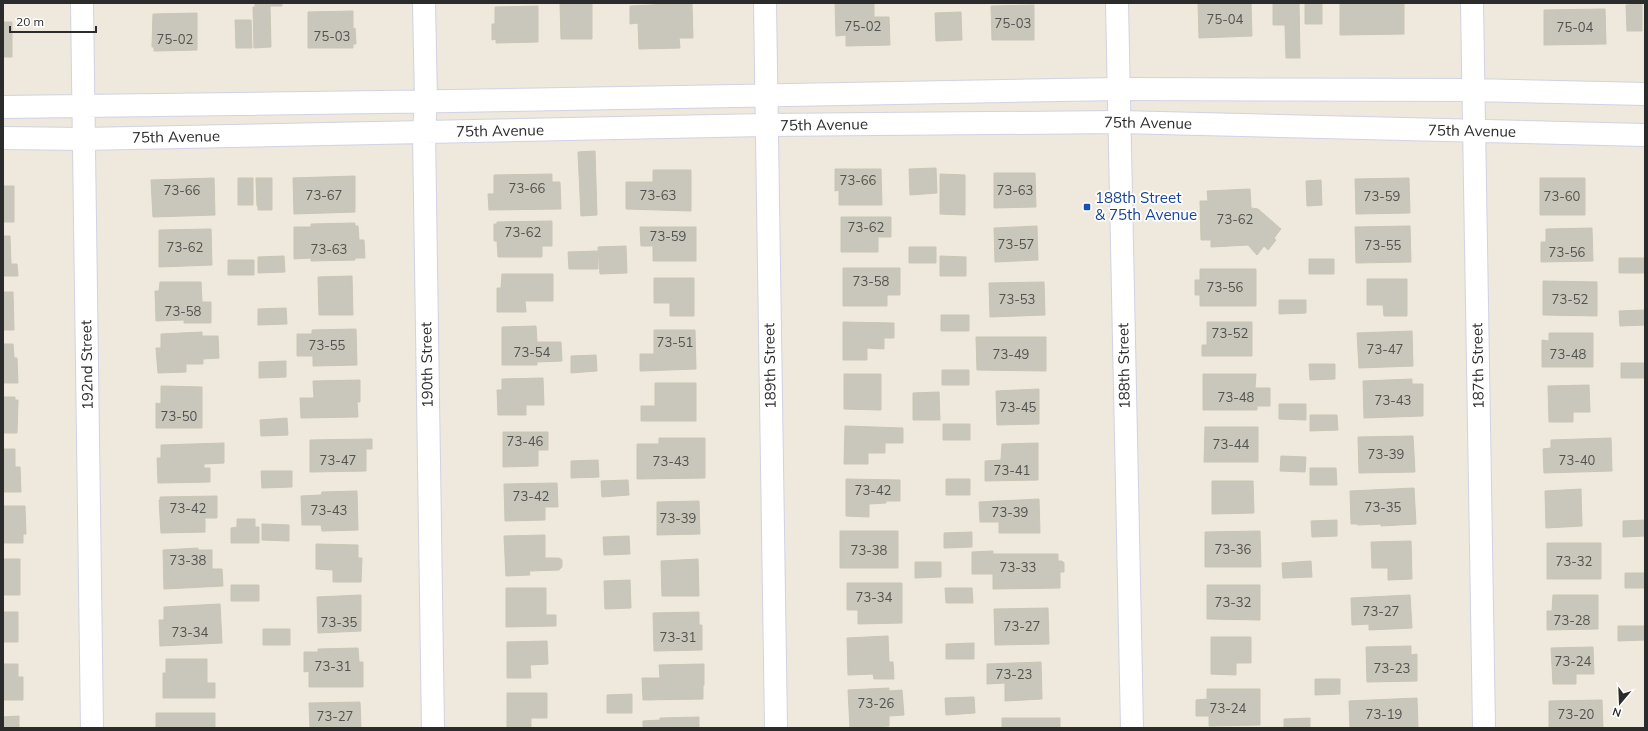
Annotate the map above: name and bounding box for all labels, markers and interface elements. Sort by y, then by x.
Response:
scale bar [10,8,96,34]
house number: 75-04 [1207,11,1244,27]
text: 20 m [16,14,44,29]
house number: 75-03 [995,15,1031,31]
house number: 75-02 [845,18,882,34]
house number: 75-04 [1557,19,1594,35]
house number: 75-03 [314,28,350,44]
house number: 75-02 [157,31,194,47]
street label: 75th Avenue [1104,112,1192,133]
street label: 75th Avenue [780,114,868,135]
street label: 75th Avenue [456,120,544,141]
street label: 75th Avenue [1428,120,1516,141]
street label: 75th Avenue [132,126,220,147]
house number: 73-66 [840,172,877,188]
house number: 73-66 [509,180,546,196]
house number: 73-66 [164,182,201,198]
house number: 73-63 [997,182,1033,198]
house number: 73-67 [306,187,342,203]
house number: 73-63 [640,187,676,203]
place label: 188th Street & 75th Avenue [1095,188,1197,224]
house number: 73-59 [1364,188,1401,204]
house number: 73-60 [1544,188,1581,204]
marker: 188th Street & 75th Avenue [1082,202,1092,212]
house number: 73-62 [1217,211,1254,227]
house number: 73-62 [848,219,885,235]
house number: 73-62 [505,224,542,240]
house number: 73-59 [650,228,687,244]
house number: 73-57 [998,236,1034,252]
house number: 73-55 [1365,237,1402,253]
house number: 73-62 [167,239,204,255]
house number: 73-63 [311,241,347,257]
house number: 73-56 [1549,244,1586,260]
house number: 73-58 [853,273,890,289]
house number: 73-56 [1207,279,1244,295]
house number: 73-53 [999,291,1035,307]
house number: 73-52 [1552,291,1589,307]
house number: 73-58 [165,303,202,319]
street label: 192nd Street [76,320,97,410]
street label: 190th Street [416,322,437,408]
street label: 189th Street [759,323,780,409]
street label: 188th Street [1113,323,1134,409]
street label: 187th Street [1467,323,1488,409]
house number: 73-52 [1212,325,1249,341]
house number: 73-51 [657,334,693,350]
house number: 73-55 [309,337,346,353]
house number: 73-47 [1367,341,1403,357]
house number: 73-54 [514,344,551,360]
house number: 73-49 [993,346,1030,362]
house number: 73-48 [1550,346,1587,362]
house number: 73-48 [1218,389,1255,405]
house number: 73-43 [1375,392,1411,408]
house number: 73-45 [1000,399,1037,415]
house number: 73-50 [161,408,198,424]
house number: 73-46 [507,433,544,449]
house number: 73-44 [1213,436,1250,452]
house number: 73-39 [1368,446,1405,462]
house number: 73-47 [320,452,356,468]
house number: 73-40 [1559,452,1596,468]
house number: 73-43 [653,453,689,469]
house number: 73-41 [994,462,1030,478]
house number: 73-42 [855,482,892,498]
house number: 73-42 [513,488,550,504]
house number: 73-35 [1365,499,1402,515]
house number: 73-42 [170,500,207,516]
house number: 73-43 [311,502,347,518]
house number: 73-39 [992,504,1029,520]
house number: 73-39 [660,510,697,526]
house number: 73-36 [1215,541,1252,557]
house number: 73-38 [851,542,888,558]
house number: 73-38 [170,552,207,568]
house number: 73-32 [1556,553,1593,569]
house number: 73-33 [1000,559,1036,575]
house number: 73-34 [856,589,893,605]
house number: 73-32 [1215,594,1252,610]
house number: 73-27 [1363,603,1399,619]
house number: 73-28 [1554,612,1591,628]
house number: 73-35 [321,614,358,630]
house number: 73-27 [1004,618,1040,634]
house number: 73-34 [172,624,209,640]
house number: 73-31 [660,629,696,645]
house number: 73-24 [1555,653,1592,669]
house number: 73-31 [315,658,351,674]
house number: 73-23 [1374,660,1410,676]
house number: 73-23 [996,666,1032,682]
north arrow [1600,683,1640,723]
house number: 73-26 [858,695,895,711]
house number: 73-24 [1210,700,1247,716]
text: N [1611,704,1623,720]
house number: 73-19 [1366,706,1403,722]
house number: 73-20 [1558,706,1595,722]
house number: 73-27 [317,708,353,724]

